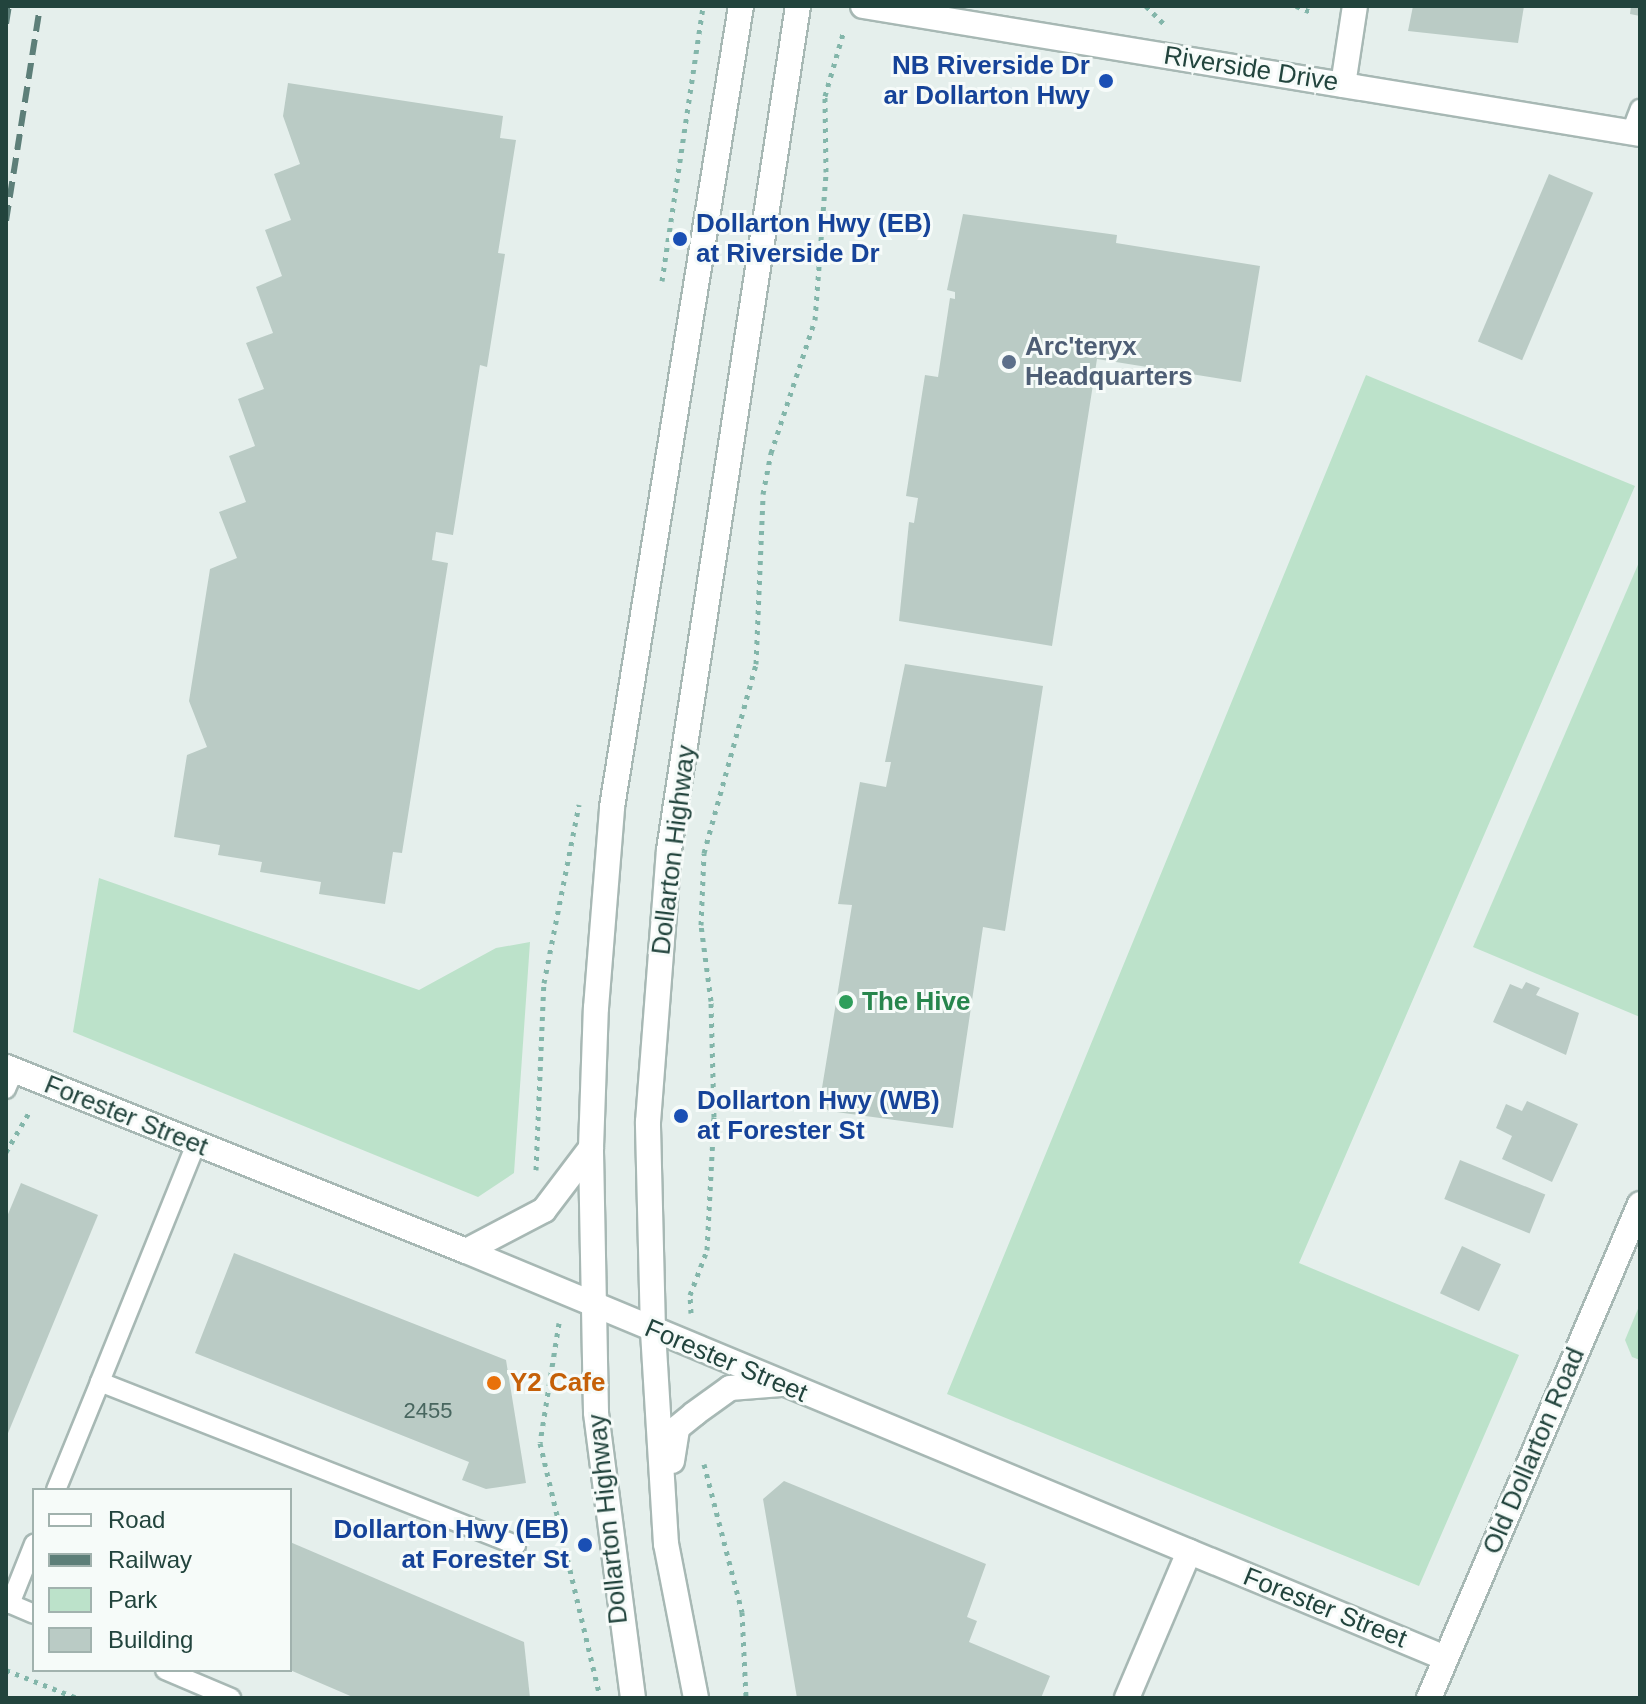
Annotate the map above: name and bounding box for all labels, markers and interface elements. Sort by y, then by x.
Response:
street label: Riverside Drive [1162,40,1340,98]
place label: NB Riverside Dr ar Dollarton Hwy [883,50,1090,112]
marker: NB Riverside Dr ar Dollarton Hwy [1097,72,1115,90]
place label: Dollarton Hwy (EB) at Riverside Dr [696,208,931,270]
marker: Dollarton Hwy (EB) at Riverside Dr [671,230,689,248]
place label: Arc'teryx Headquarters [1025,331,1193,392]
marker: Arc'teryx Headquarters [1000,353,1018,371]
street label: Dollarton Highway [646,743,702,957]
place label: The Hive [862,986,970,1018]
marker: The Hive [837,993,855,1011]
street label: Forester Street [40,1069,212,1163]
place label: Dollarton Hwy (WB) at Forester St [697,1085,940,1146]
marker: Dollarton Hwy (WB) at Forester St [672,1107,690,1125]
street label: Forester Street [640,1313,812,1409]
street label: Old Dollarton Road [1476,1343,1592,1559]
place label: Y2 Cafe [510,1367,605,1399]
marker: Y2 Cafe [485,1374,503,1392]
house number: 2455 [404,1398,452,1424]
street label: Dollarton Highway [581,1412,635,1626]
legend [32,1488,292,1672]
text: Road [108,1506,165,1533]
place label: Dollarton Hwy (EB) at Forester St [334,1514,569,1576]
marker: Dollarton Hwy (EB) at Forester St [576,1536,594,1554]
text: Railway [108,1546,192,1573]
street label: Forester Street [1239,1561,1411,1655]
text: Park [108,1586,157,1613]
text: Building [108,1626,193,1653]

